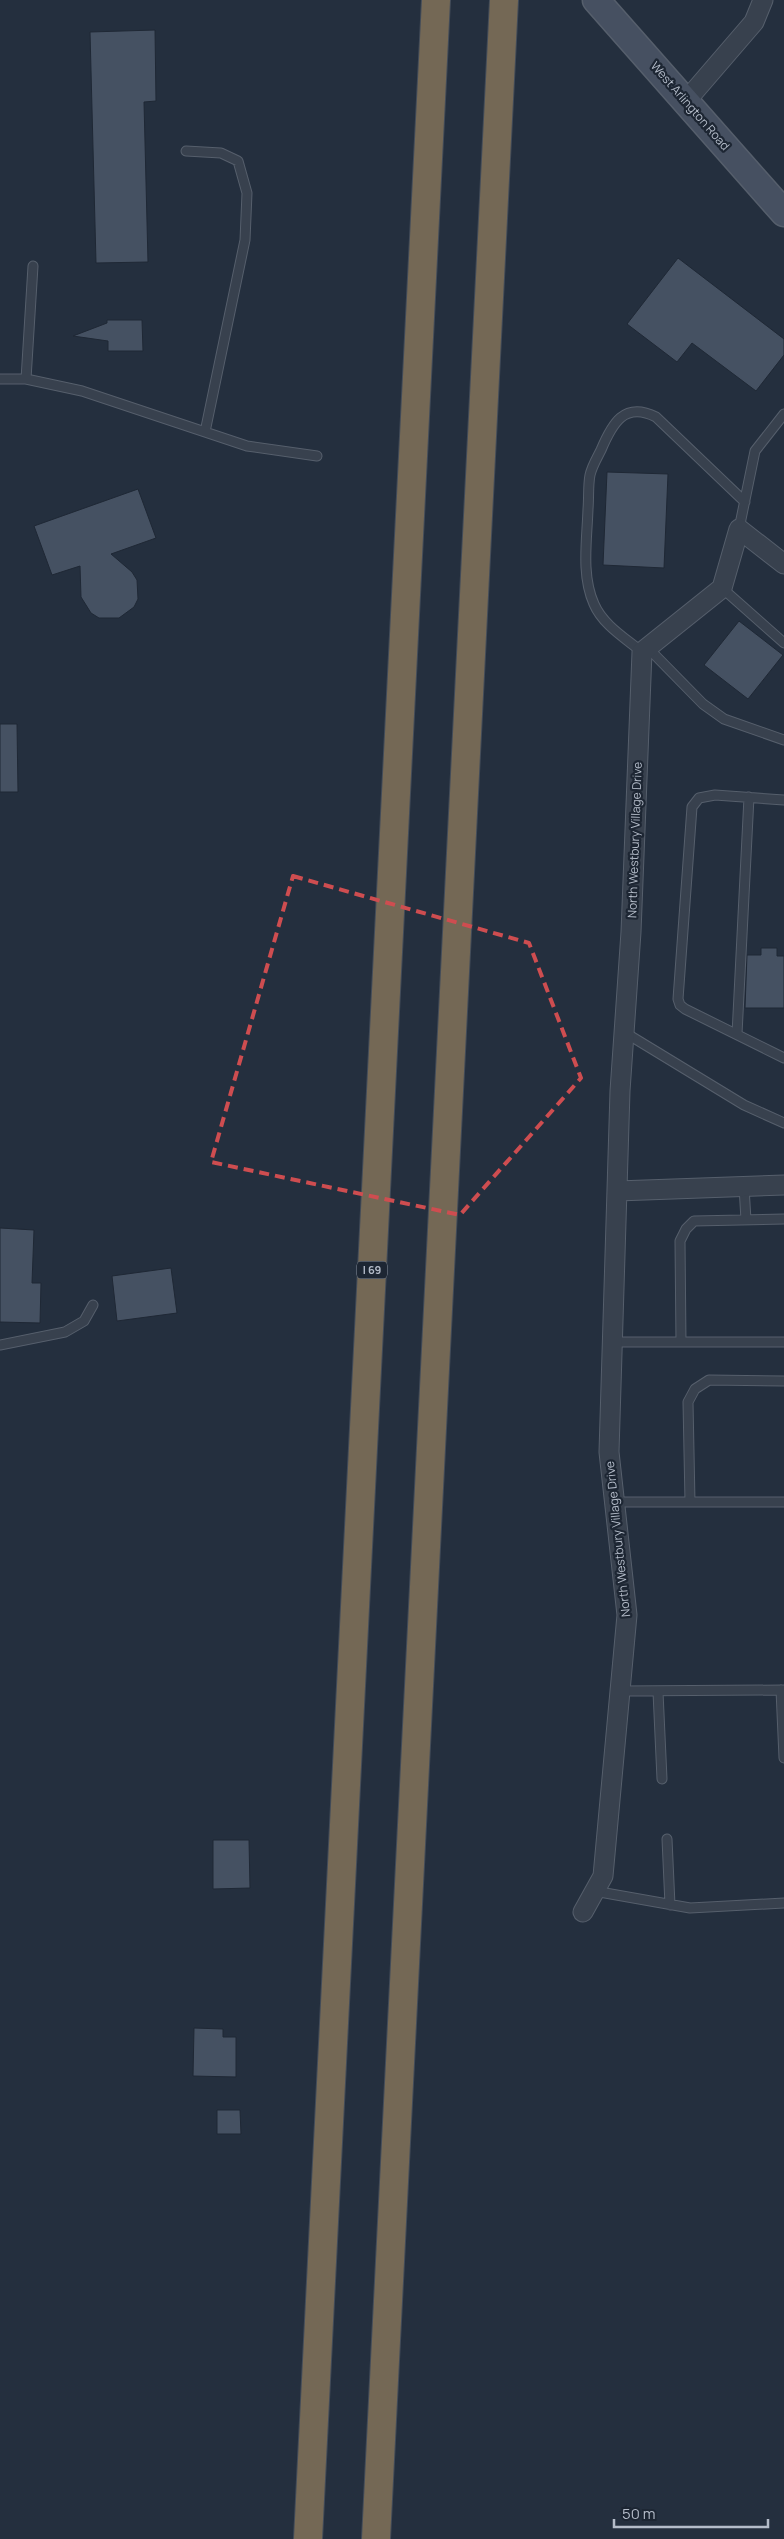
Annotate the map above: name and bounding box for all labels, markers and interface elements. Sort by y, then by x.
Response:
street label: West Arlington Road [647,58,734,154]
street label: North Westbury Village Drive [623,761,646,918]
road number: I 69 [357,1262,387,1278]
street label: North Westbury Village Drive [601,1460,634,1618]
scale bar [614,2496,768,2528]
text: 50 m [622,2503,656,2524]

